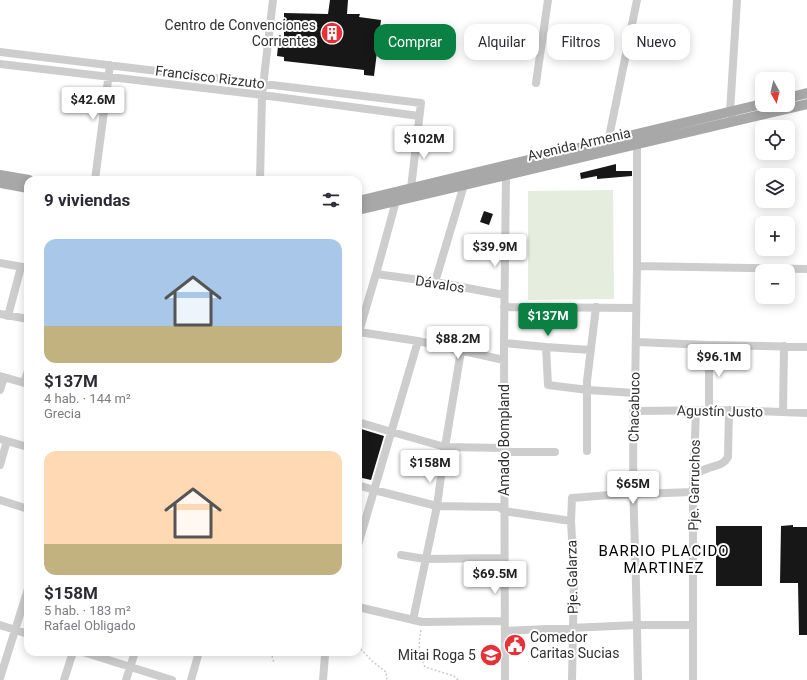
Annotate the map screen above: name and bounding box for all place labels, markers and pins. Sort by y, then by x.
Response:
place label: Centro de Convenciones Corrientes [165,17,316,49]
building icon: Centro de Convenciones Corrientes [319,20,345,46]
pin: $42.6M [60,87,126,121]
pin: $102M [396,126,452,160]
pin: $39.9M [462,234,528,268]
pin: $137M [520,303,576,337]
pin: $88.2M [425,326,491,360]
pin: $96.1M [686,344,752,378]
pin: $158M [402,450,458,484]
pin: $65M [609,471,657,505]
pin: $69.5M [462,561,528,595]
place label: Comedor Caritas Sucias [530,629,619,661]
public building icon: Comedor Caritas Sucias [502,632,528,658]
school or university icon: Mitai Roga 5 [478,642,504,668]
place label: Mitai Roga 5 [398,647,476,663]

